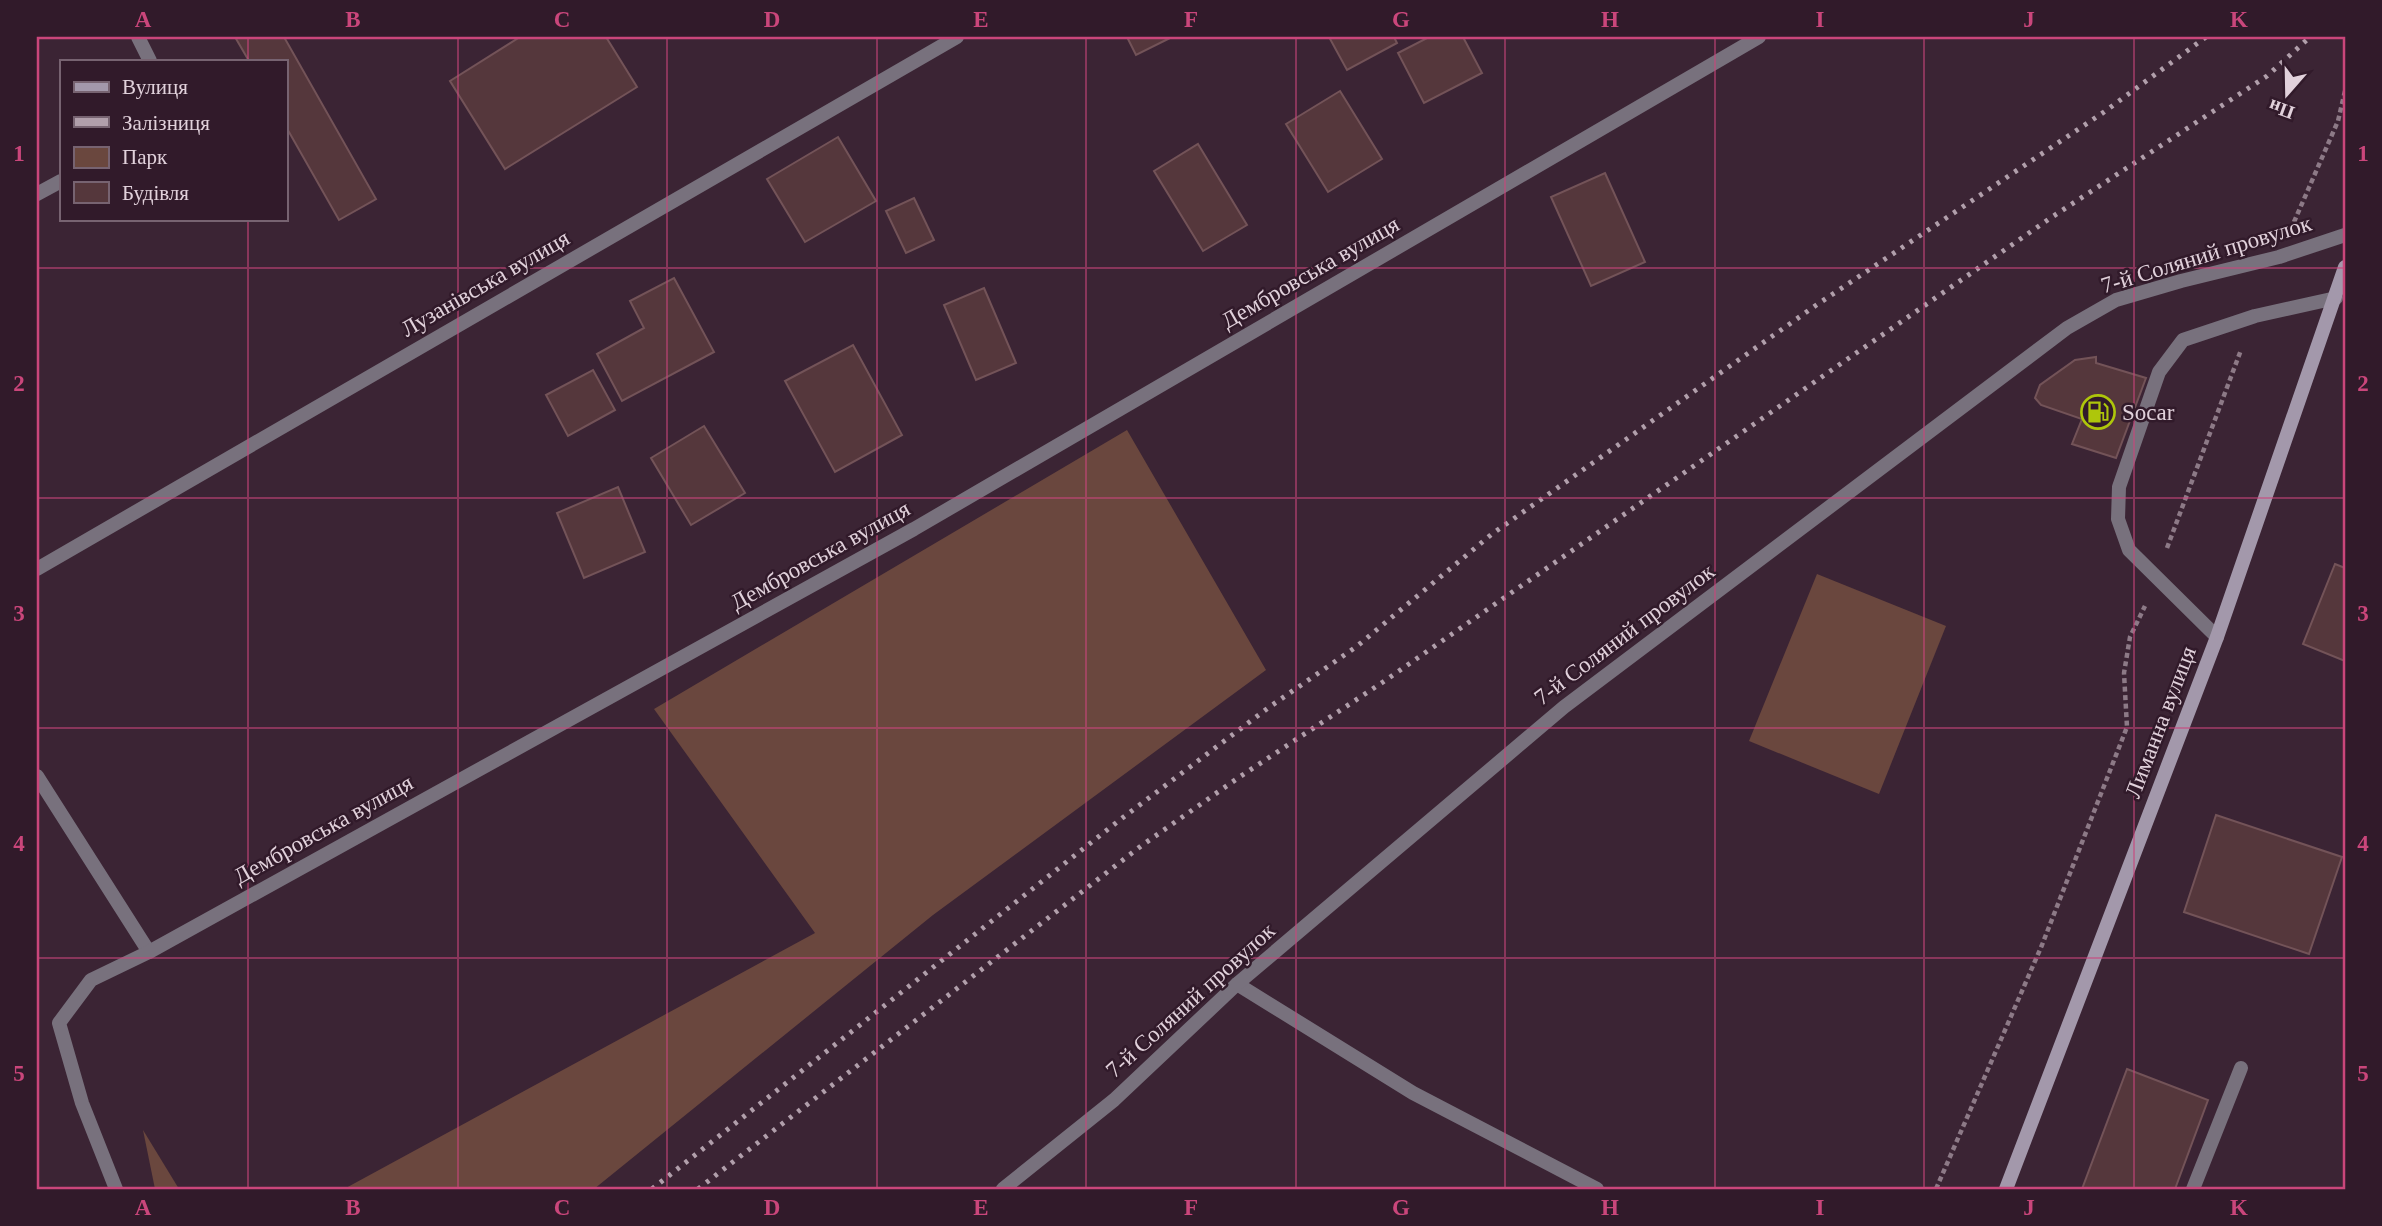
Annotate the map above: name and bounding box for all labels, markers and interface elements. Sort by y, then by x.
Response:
text: A [135,7,152,32]
text: B [345,7,361,32]
text: C [554,7,570,32]
text: D [764,7,780,32]
text: E [973,7,989,32]
text: F [1184,7,1198,32]
text: G [1392,7,1410,32]
text: H [1601,7,1619,32]
text: I [1816,7,1825,32]
text: J [2023,7,2035,32]
text: K [2230,7,2248,32]
legend [60,60,287,220]
north arrow [2252,60,2322,130]
text: Вулиця [122,75,188,99]
text: Пн [2266,95,2297,124]
text: Залізниця [122,111,210,135]
text: 1 [13,141,25,166]
text: 1 [2357,141,2369,166]
text: Парк [122,145,168,169]
text: Будівля [122,181,189,205]
street label: 7-й Соляний провулок [2098,210,2315,298]
street label: Дембровська вулиця [1217,211,1404,333]
street label: Лузанівська вулиця [397,225,574,342]
text: 2 [13,371,25,396]
text: 2 [2357,371,2369,396]
fuel station icon: Socar [2079,393,2117,431]
place label: Socar [2122,400,2175,425]
street label: Дембровська вулиця [726,496,915,615]
street label: 7-й Соляний провулок [1530,558,1720,710]
text: 3 [13,601,25,626]
text: 3 [2357,601,2369,626]
street label: Лиманна вулиця [2120,642,2201,801]
street label: Дембровська вулиця [229,770,418,889]
text: 4 [13,831,25,856]
text: 4 [2357,831,2369,856]
street label: 7-й Соляний провулок [1101,917,1281,1083]
text: 5 [13,1061,25,1086]
text: 5 [2357,1061,2369,1086]
text: A [135,1195,152,1220]
text: B [345,1195,361,1220]
text: C [554,1195,570,1220]
text: D [764,1195,780,1220]
text: E [973,1195,989,1220]
text: F [1184,1195,1198,1220]
text: G [1392,1195,1410,1220]
text: H [1601,1195,1619,1220]
text: I [1816,1195,1825,1220]
text: J [2023,1195,2035,1220]
text: K [2230,1195,2248,1220]

